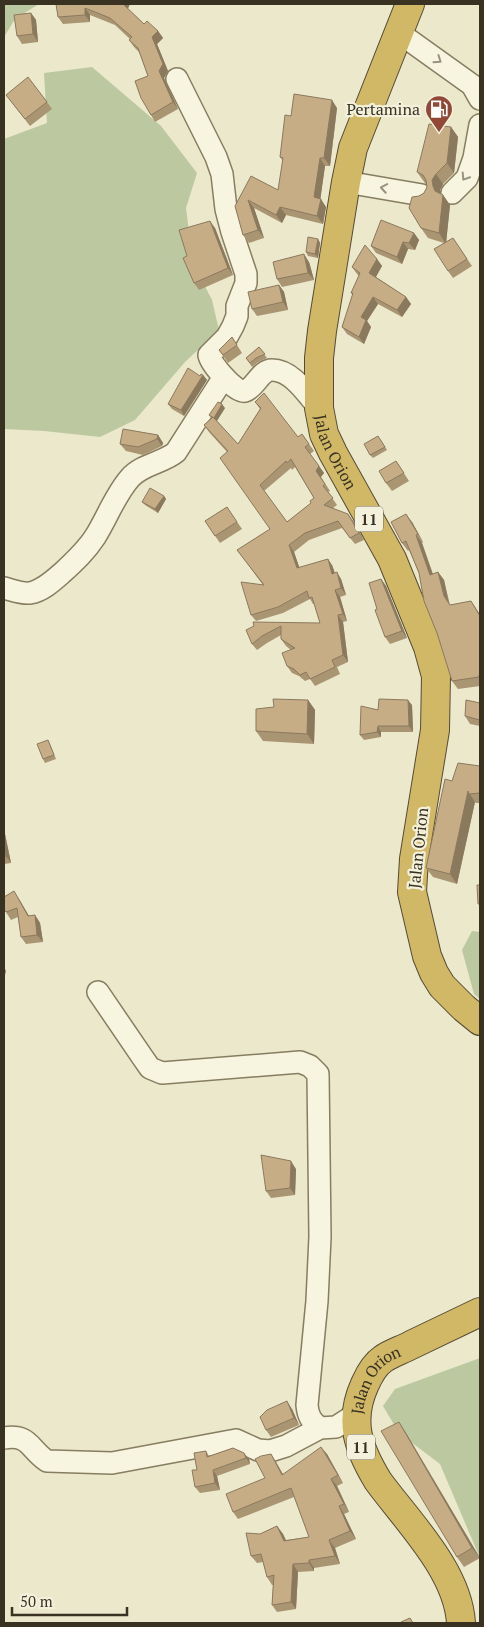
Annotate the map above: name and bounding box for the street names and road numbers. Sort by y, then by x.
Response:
street label: Jalan Orion [309,413,362,494]
road number: 11 [355,506,383,532]
street label: Jalan Orion [403,806,433,889]
street label: Jalan Orion [346,1340,404,1415]
road number: 11 [347,1434,375,1460]

